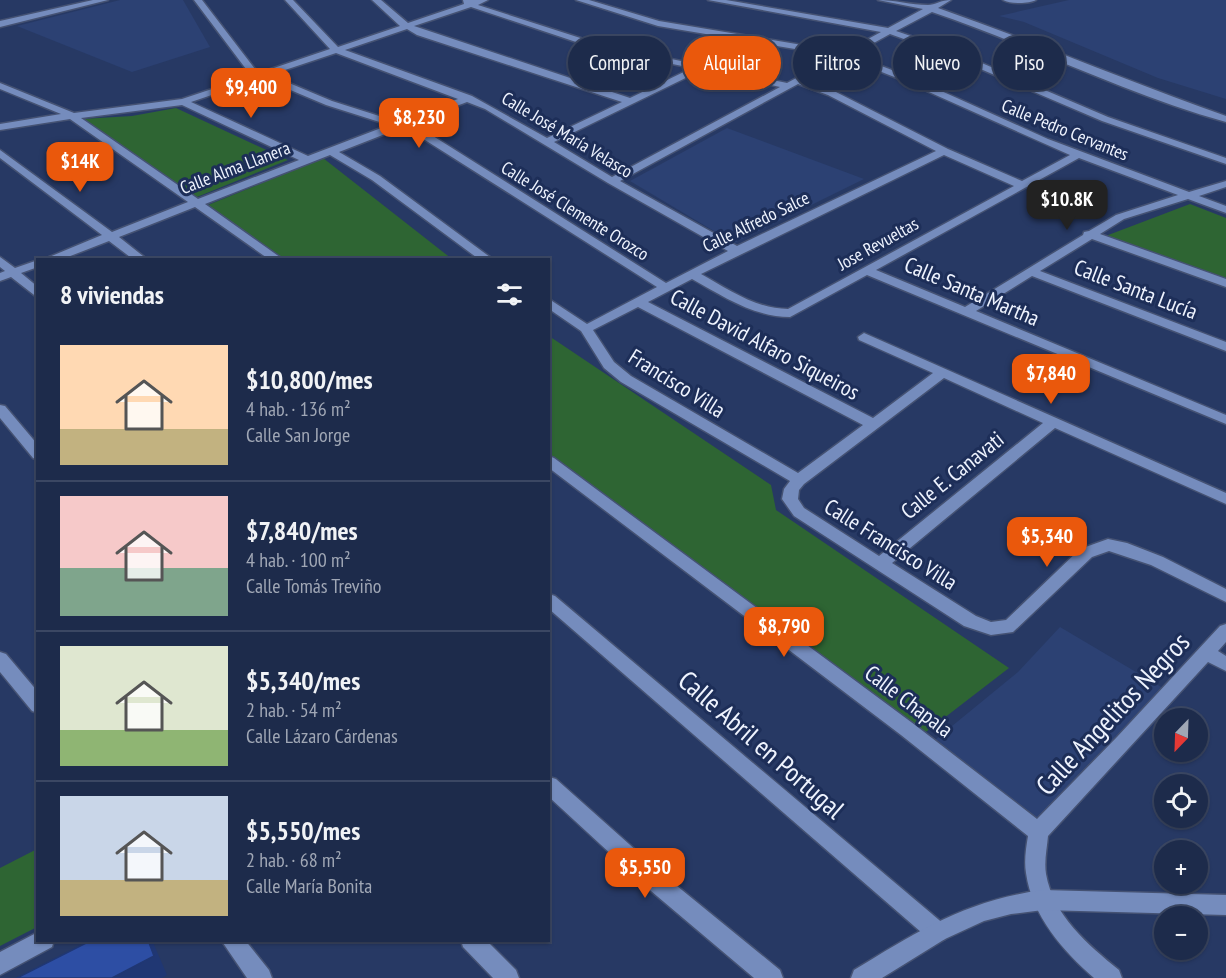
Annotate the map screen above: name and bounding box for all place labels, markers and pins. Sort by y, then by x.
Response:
pin: $9,400 [202,68,300,119]
pin: $8,230 [370,98,468,149]
pin: $14K [44,142,116,193]
pin: $10.8K [1018,180,1116,231]
pin: $7,840 [1002,354,1100,405]
pin: $5,340 [998,517,1096,568]
pin: $8,790 [735,607,833,658]
pin: $5,550 [596,848,694,899]

